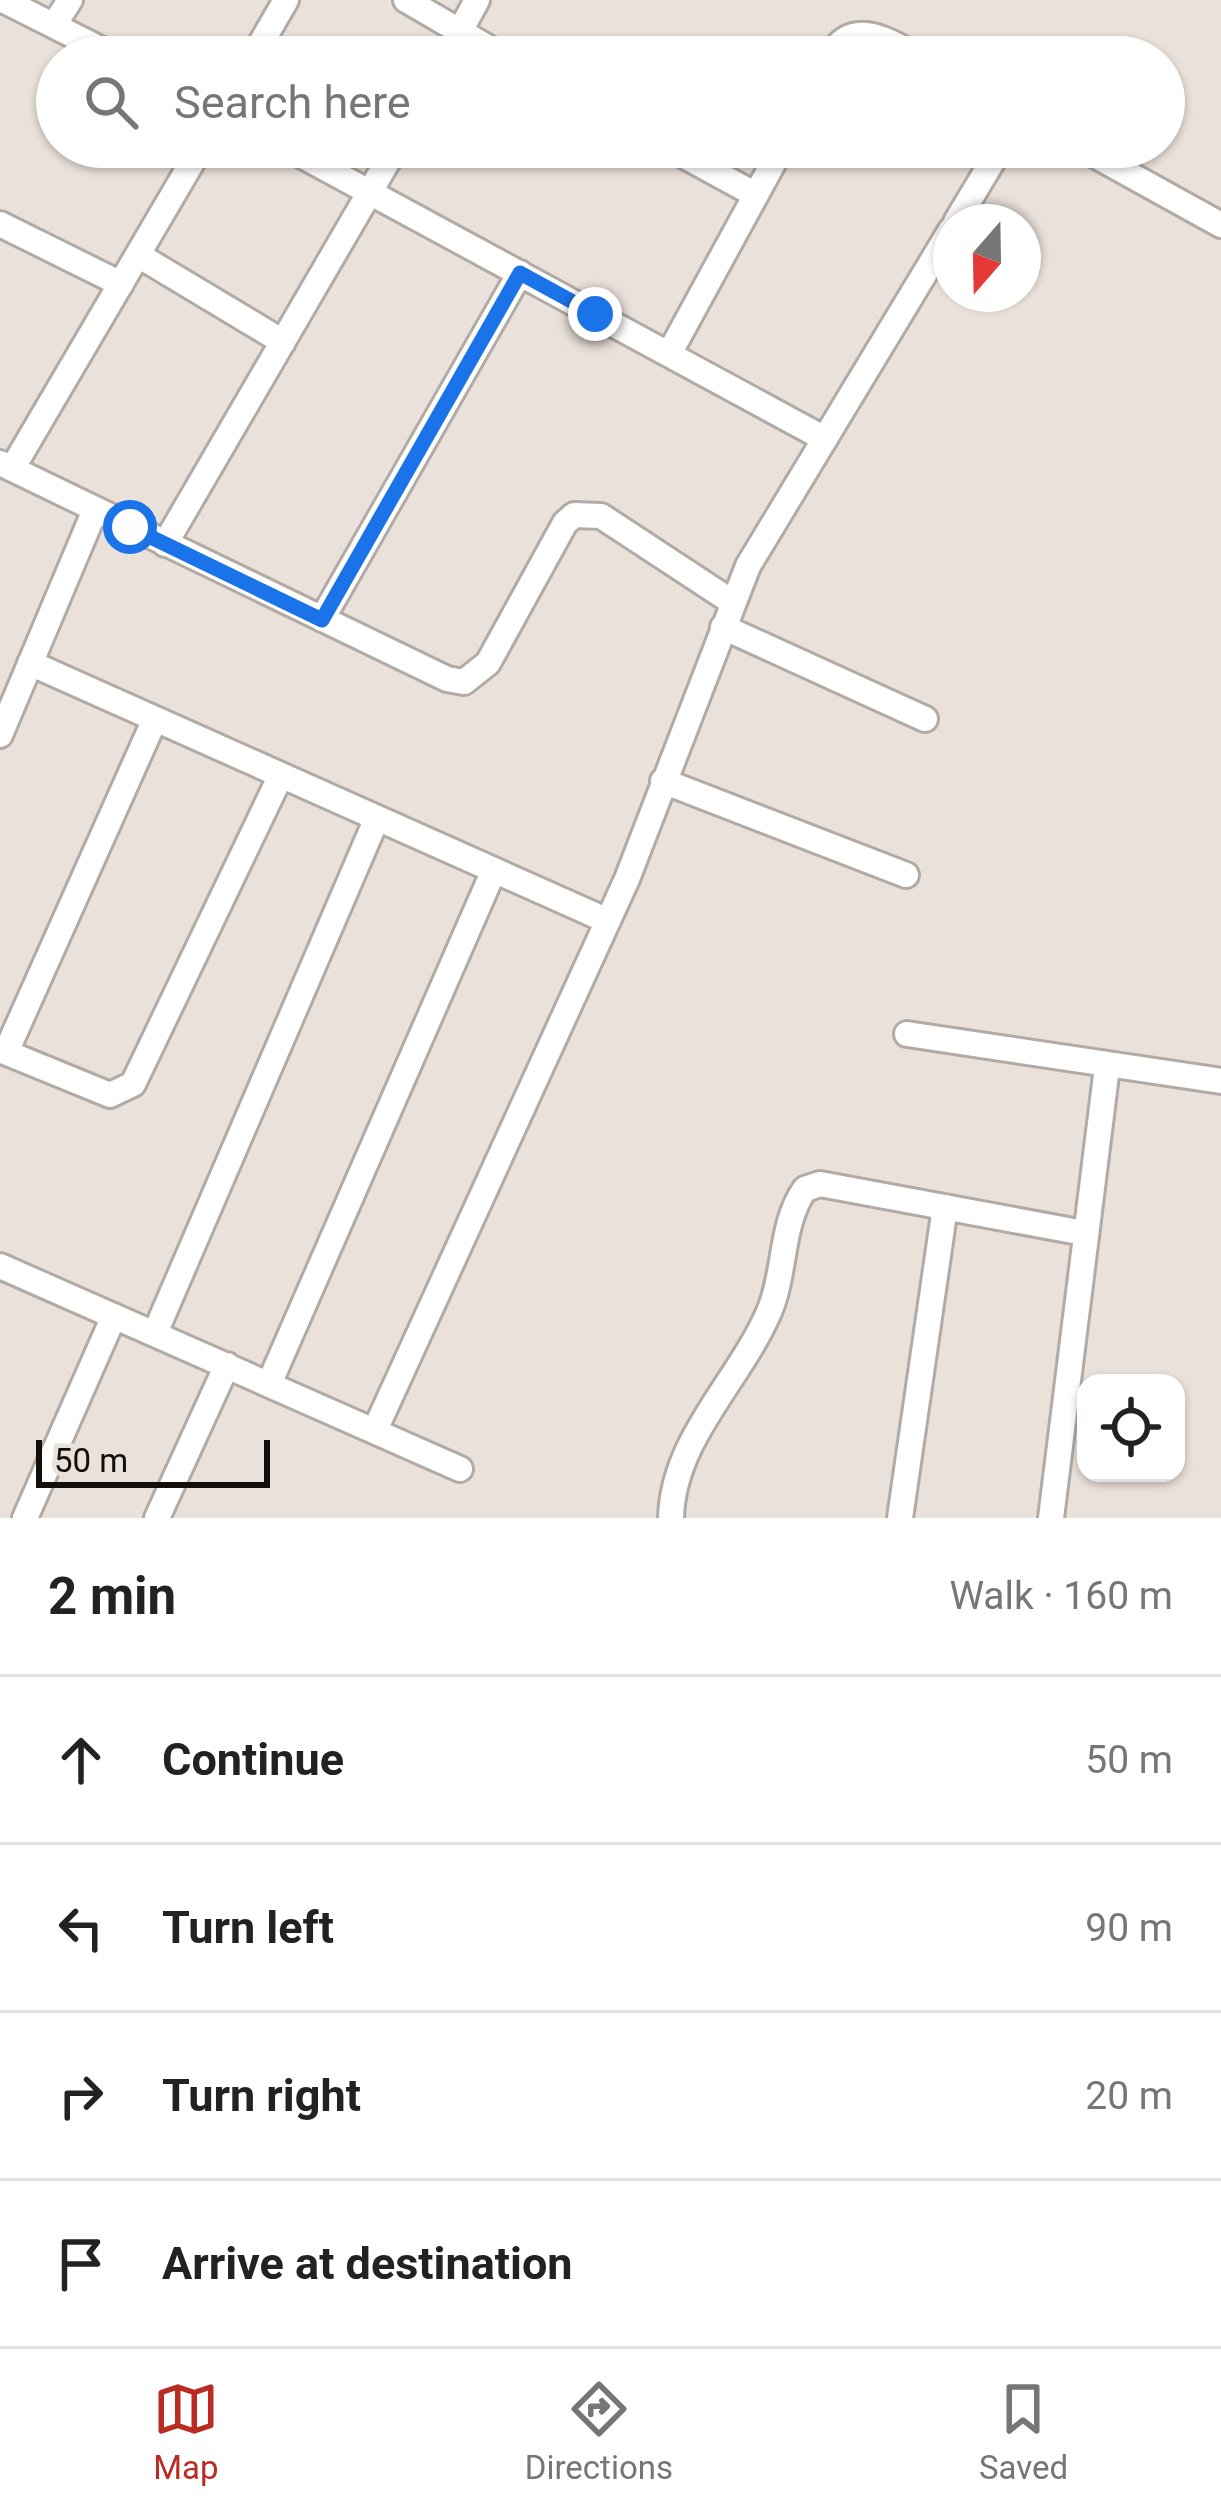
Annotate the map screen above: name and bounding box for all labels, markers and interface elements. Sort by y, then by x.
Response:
search box [36,36,1185,168]
icon: search [78,69,144,135]
text: Search here [174,76,411,129]
north arrow [933,204,1041,312]
route end [568,287,622,341]
route start [103,500,157,554]
map controls [1077,1374,1185,1482]
button: locate [1077,1374,1185,1482]
scale bar [36,1434,270,1487]
text: 50 m [54,1441,128,1480]
text: 2 min [48,1567,176,1626]
text: Walk · 160 m [949,1573,1173,1619]
icon: ahead [48,1727,114,1793]
text: Continue [162,1733,344,1786]
text: 50 m [1085,1737,1173,1783]
icon: left [48,1895,114,1961]
text: Turn left [162,1901,334,1954]
text: 90 m [1085,1905,1173,1951]
icon: right [48,2063,114,2129]
text: Turn right [162,2069,361,2122]
text: 20 m [1085,2073,1173,2119]
icon: arrive [48,2231,114,2297]
text: Arrive at destination [162,2237,573,2290]
tab: Map [153,2376,219,2487]
tab: Directions [525,2376,673,2487]
tab: Saved [979,2376,1068,2487]

